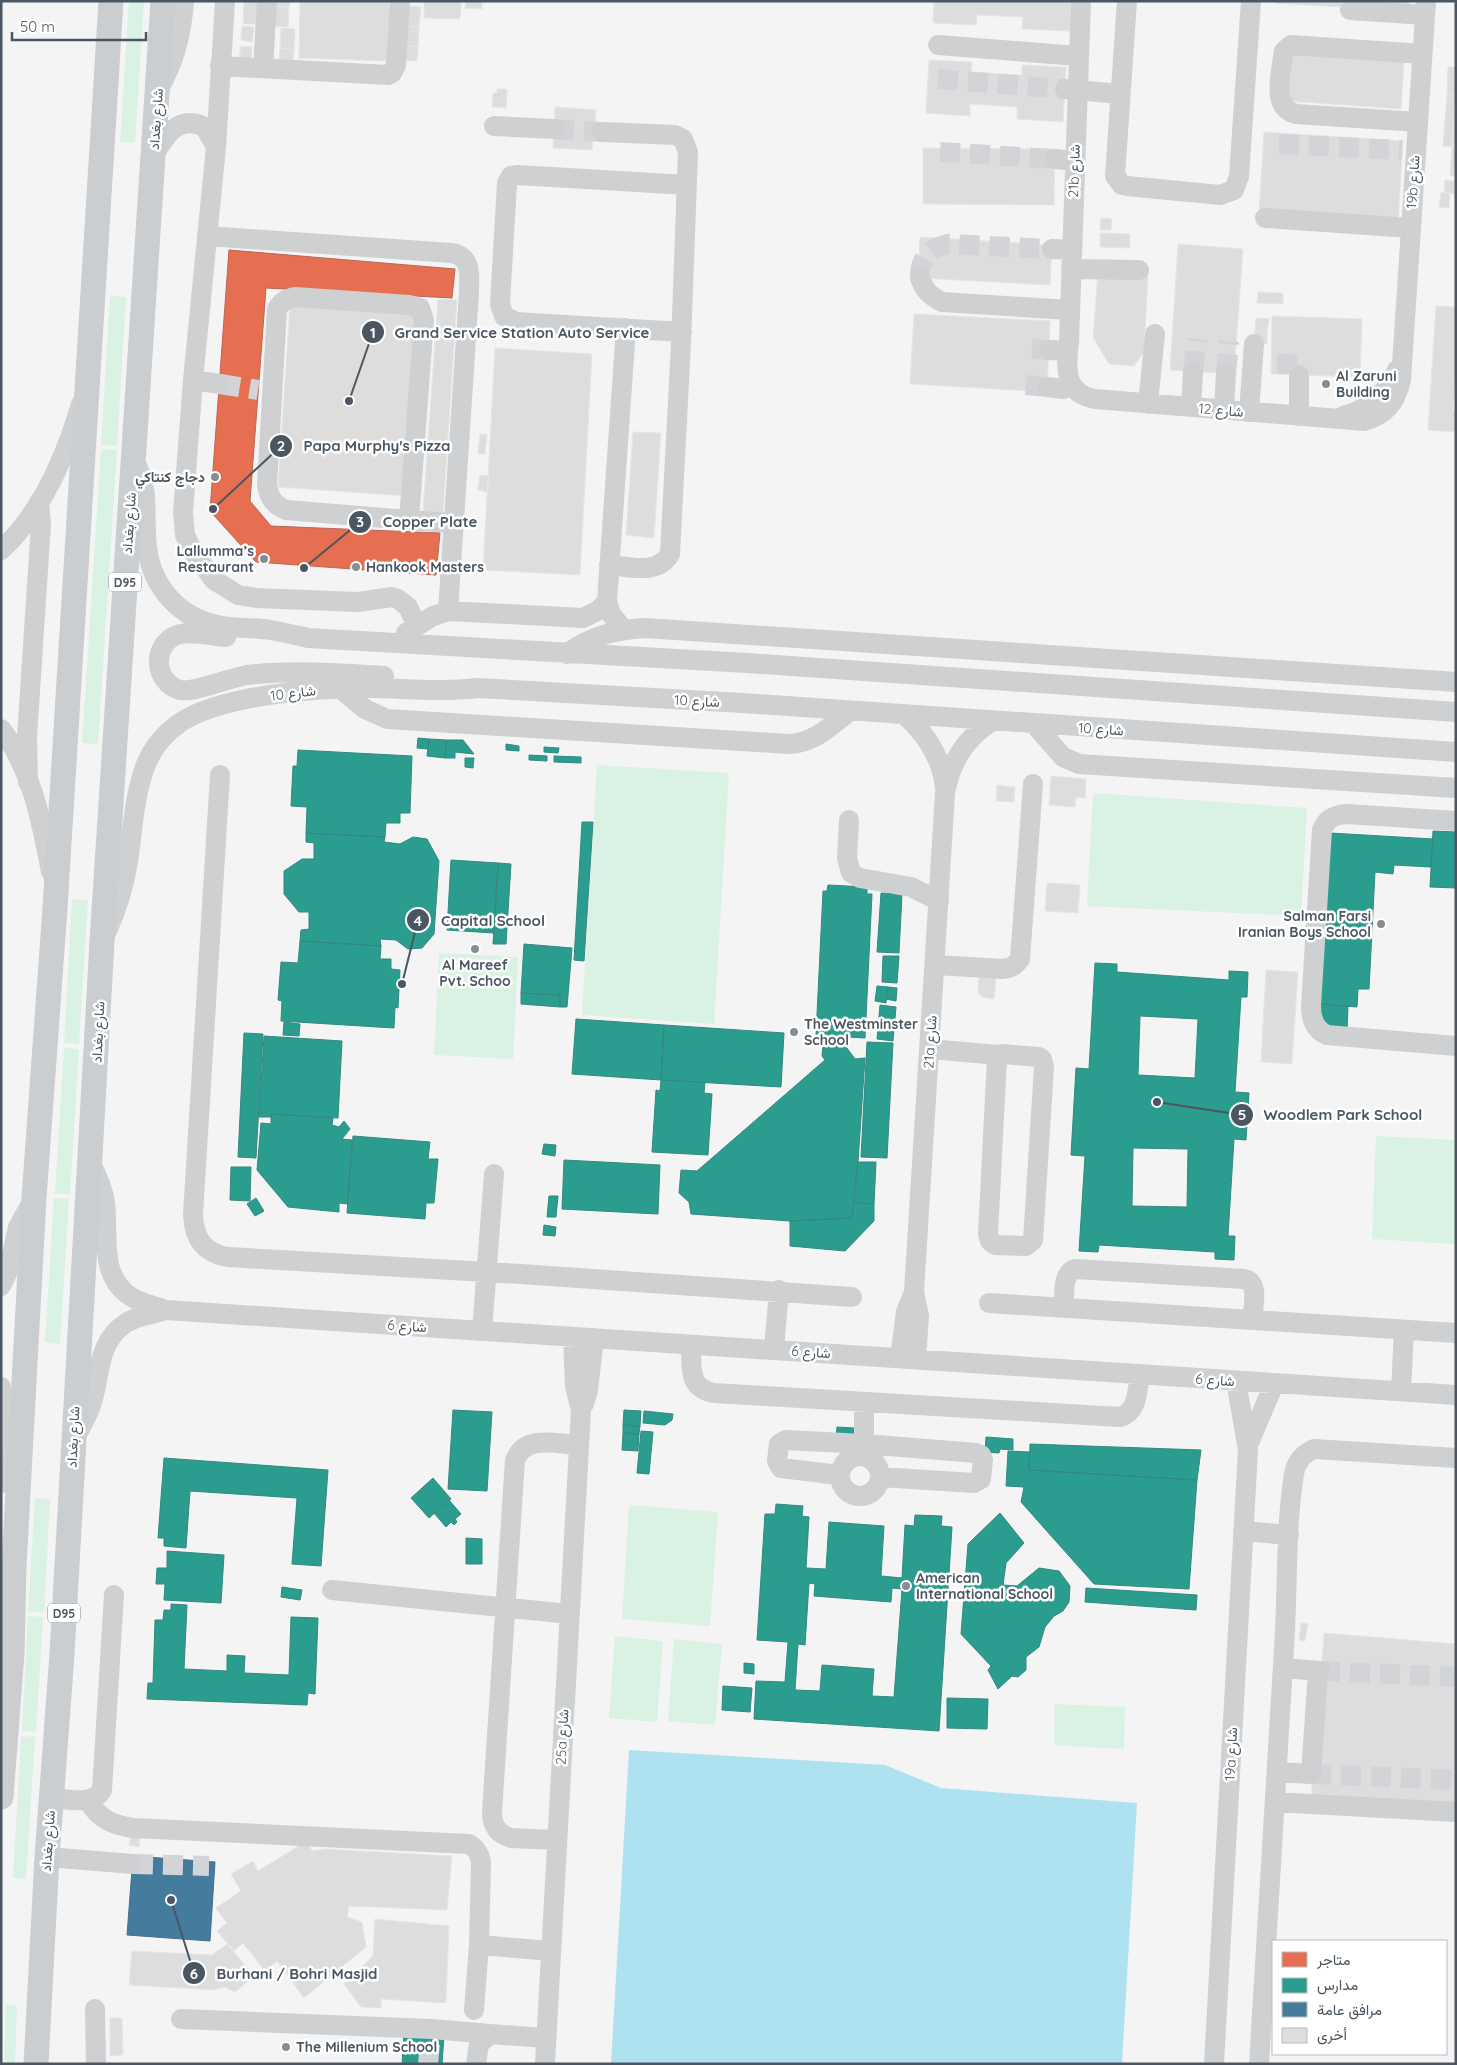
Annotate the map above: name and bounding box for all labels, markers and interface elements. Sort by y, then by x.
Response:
scale bar [12,10,146,42]
text: 50 m [20,17,55,36]
street label: شارع بغداد [145,88,169,150]
street label: 21b شارع [1064,144,1086,198]
street label: 19b شارع [1402,155,1426,209]
callout: Grand Service Station Auto Service [360,317,660,347]
text: 1 [370,323,376,342]
text: Grand Service Station Auto Service [395,323,650,342]
place label: Al Zaruni Building [1336,367,1396,401]
marker: Al Zaruni Building [1320,378,1332,390]
street label: شارع 12 [1198,399,1244,423]
callout: Papa Murphy's Pizza [268,431,460,461]
text: 2 [277,436,285,455]
text: Papa Murphy's Pizza [303,436,451,455]
place label: دجاج كنتاكي [135,468,205,489]
marker: دجاج كنتاكي [209,471,221,483]
street label: شارع بغداد [118,492,142,554]
callout: Copper Plate [348,507,488,537]
text: 3 [356,512,364,531]
text: Copper Plate [383,512,477,531]
place label: Lallumma’s Restaurant [176,542,254,576]
marker: Lallumma’s Restaurant [258,553,270,565]
place label: Hankook Masters [366,558,484,576]
marker: Hankook Masters [350,561,362,573]
road number: D95 [109,572,141,592]
street label: شارع 10 [269,681,317,707]
street label: شارع 10 [674,691,720,713]
street label: شارع 10 [1078,718,1124,742]
callout: Capital School [406,905,555,935]
place label: Salman Farsi Iranian Boys School [1238,907,1371,941]
text: 4 [414,911,423,930]
text: Capital School [441,911,545,930]
marker: Salman Farsi Iranian Boys School [1375,918,1387,930]
marker: Al Mareef Pvt. Schoo [469,943,481,955]
place label: Al Mareef Pvt. Schoo [439,956,511,990]
street label: شارع بغداد [87,1001,111,1063]
place label: The Westminster School [804,1015,918,1049]
street label: 21a شارع [919,1015,943,1069]
marker: The Westminster School [788,1026,800,1038]
callout: Woodlem Park School [1229,1100,1433,1130]
text: 5 [1238,1105,1246,1124]
text: Woodlem Park School [1264,1105,1422,1124]
street label: شارع 6 [387,1316,427,1338]
street label: شارع 6 [791,1342,831,1364]
street label: شارع 6 [1195,1370,1235,1392]
street label: شارع بغداد [62,1406,86,1468]
place label: American International School [916,1569,1053,1603]
marker: American International School [900,1580,912,1592]
road number: D95 [48,1604,80,1622]
street label: 25a شارع [552,1709,574,1765]
street label: 19a شارع [1221,1727,1243,1781]
street label: شارع بغداد [37,1810,61,1872]
legend [1272,1940,1447,2055]
text: متاجر [1316,1950,1351,1969]
callout: Burhani / Bohri Masjid [181,1958,387,1988]
text: 6 [190,1964,198,1983]
text: Burhani / Bohri Masjid [217,1964,377,1983]
text: مدارس [1317,1975,1358,1995]
text: مرافق عامة [1317,2000,1382,2020]
text: أخرى [1317,2025,1347,2045]
place label: The Millenium School [296,2038,437,2056]
marker: The Millenium School [280,2041,292,2053]

